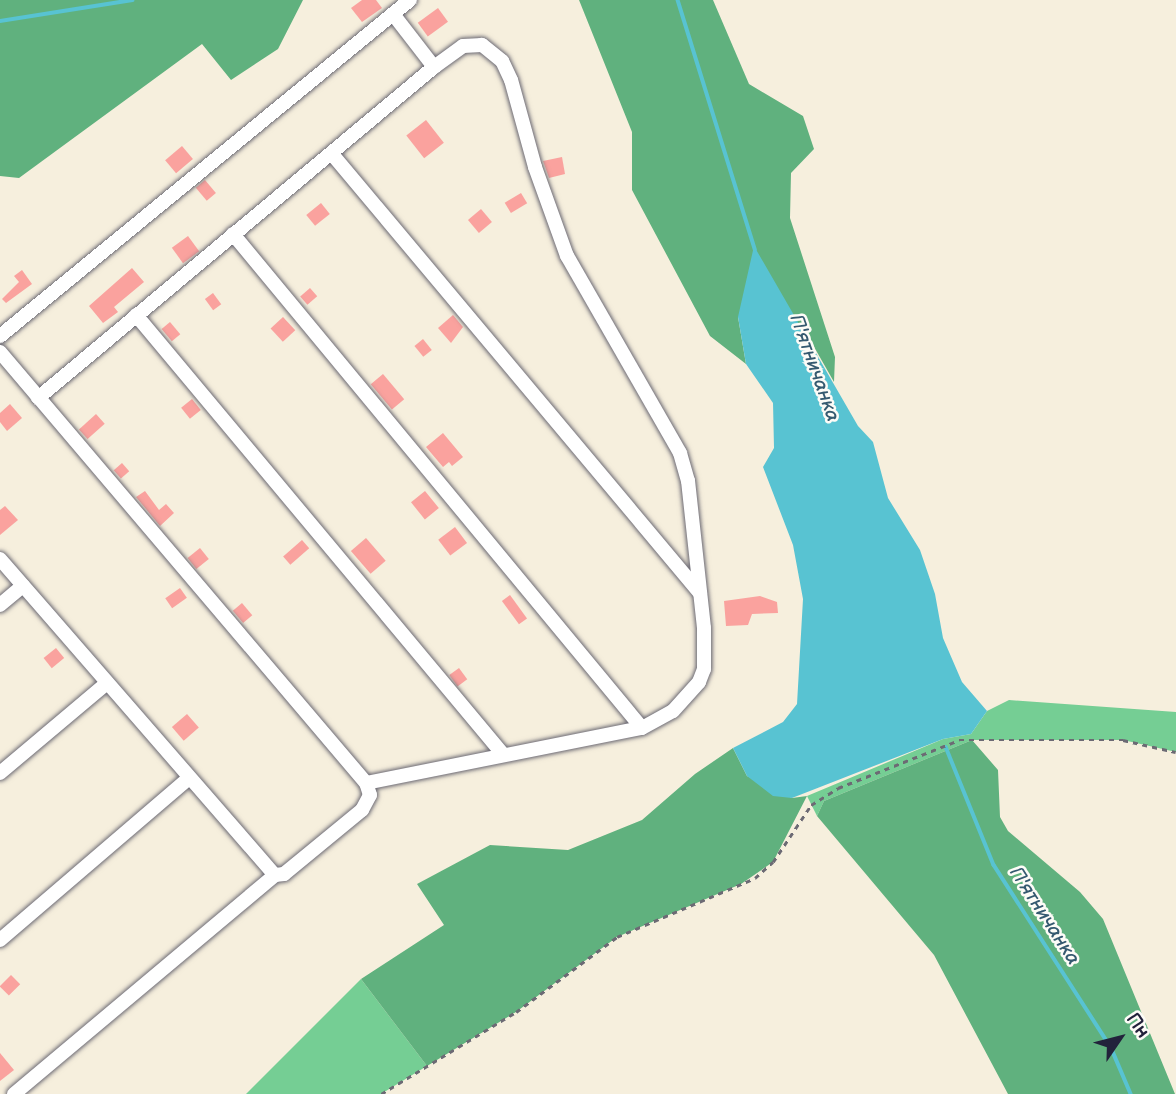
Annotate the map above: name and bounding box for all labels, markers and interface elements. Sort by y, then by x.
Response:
water label: П'ятничанка [784,311,844,425]
water label: П'ятничанка [1004,863,1084,969]
north arrow [1085,1003,1155,1073]
text: Пн [1121,1009,1154,1043]

